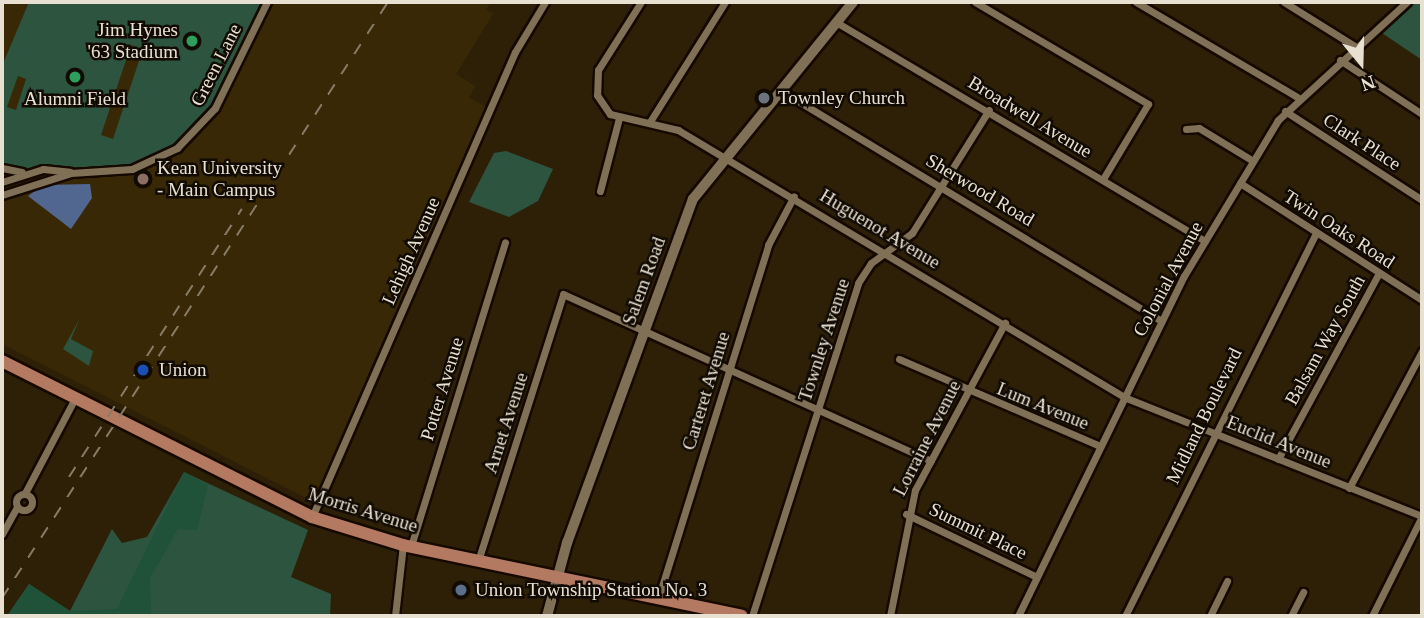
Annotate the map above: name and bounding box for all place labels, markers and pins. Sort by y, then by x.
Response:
place label: Jim Hynes '63 Stadium [87,19,178,63]
marker: Jim Hynes '63 Stadium [184,33,200,49]
marker: Alumni Field [67,69,83,85]
place label: Townley Church [778,87,905,109]
place label: Alumni Field [24,88,126,110]
marker: Townley Church [756,90,772,106]
place label: Kean University - Main Campus [157,157,282,201]
marker: Kean University - Main Campus [135,171,151,187]
place label: Union [159,359,206,381]
marker: Union [133,360,153,380]
place label: Union Township Station No. 3 [475,579,707,601]
marker: Union Township Station No. 3 [453,582,469,598]

